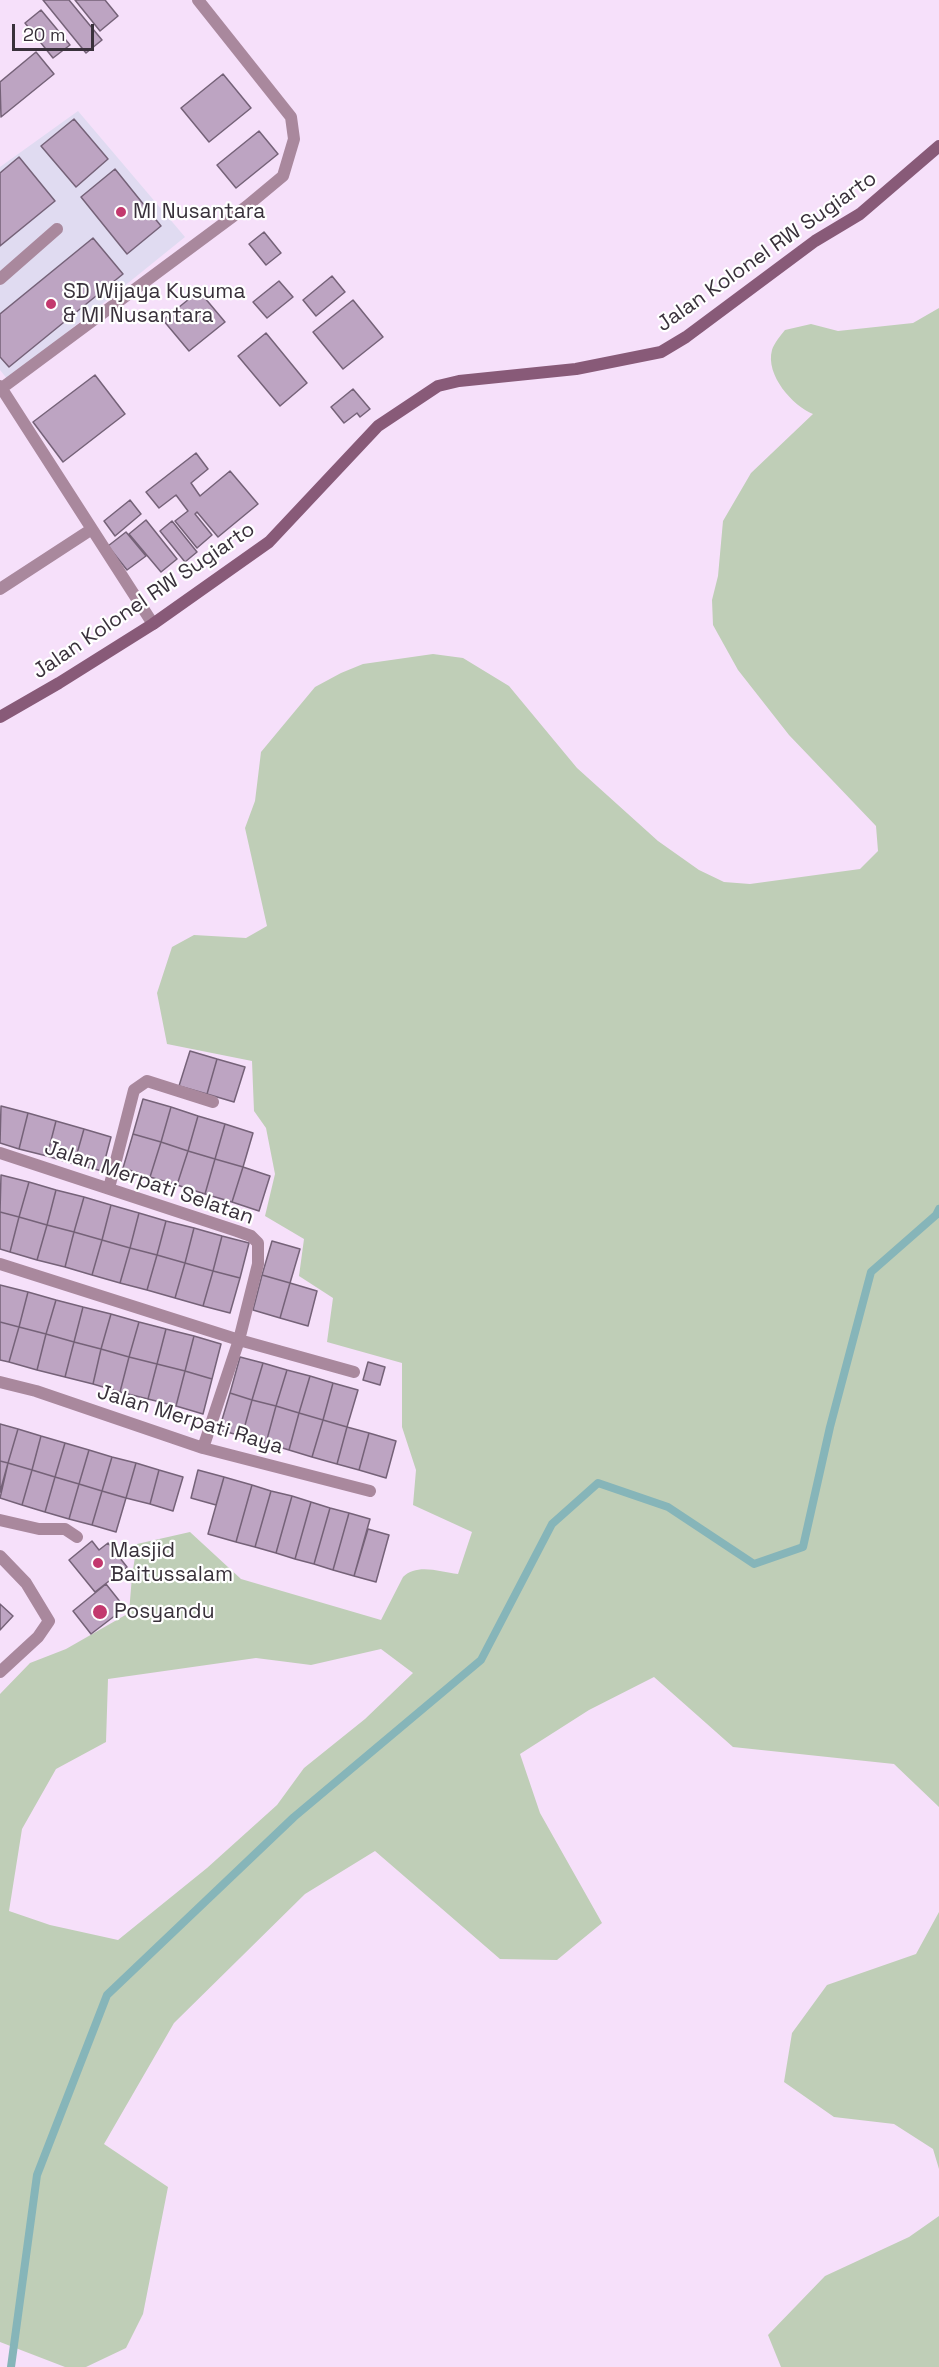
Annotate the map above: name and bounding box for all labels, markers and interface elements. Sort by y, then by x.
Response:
scale bar [15,12,98,50]
text: 20 m [23,23,66,46]
street label: Jalan Kolonel RW Sugiarto [652,166,882,338]
place label: MI Nusantara [133,199,265,225]
marker: MI Nusantara [114,205,128,219]
place label: SD Wijaya Kusuma & MI Nusantara [63,279,245,329]
marker: SD Wijaya Kusuma & MI Nusantara [44,297,58,311]
street label: Jalan Kolonel RW Sugiarto [28,517,260,685]
street label: Jalan Merpati Selatan [41,1135,257,1231]
street label: Jalan Merpati Raya [94,1380,286,1460]
place label: Masjid Baitussalam [110,1538,233,1588]
marker: Masjid Baitussalam [91,1556,105,1570]
place label: Posyandu [114,1599,215,1625]
marker: Posyandu [91,1603,109,1621]

